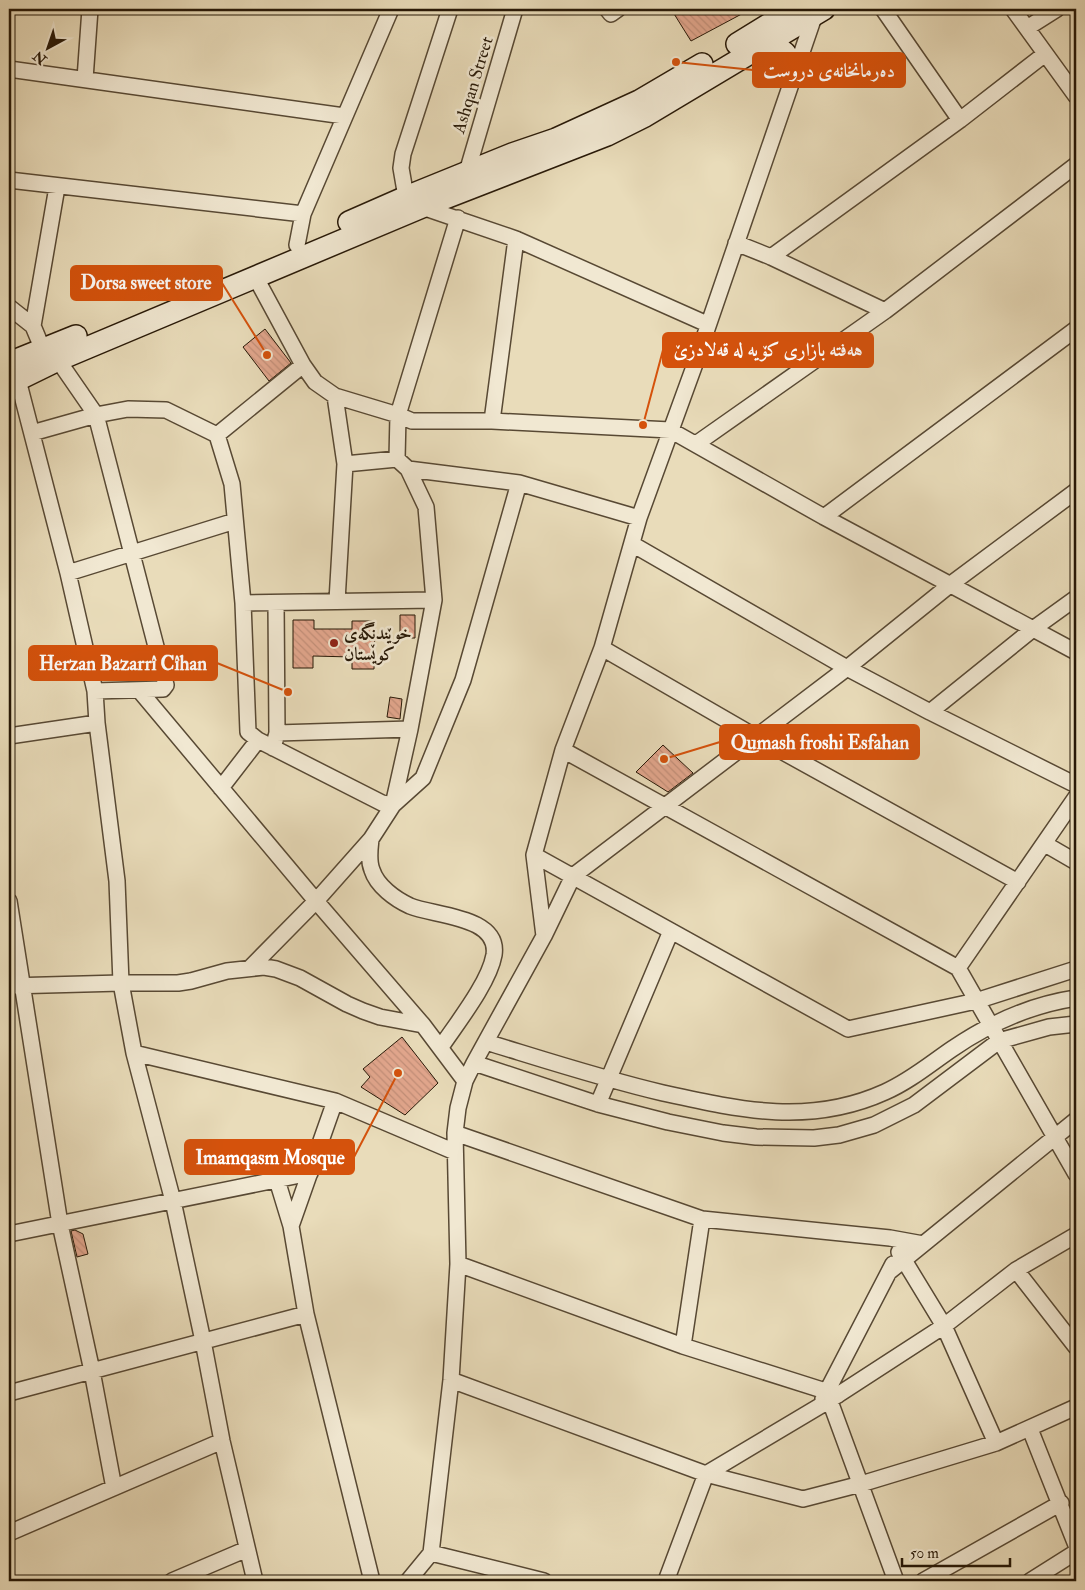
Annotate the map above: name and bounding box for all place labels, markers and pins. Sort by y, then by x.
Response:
callout: دەرمانخانەی دروست [753,53,905,87]
callout: Dorsa sweet store [71,266,222,300]
callout: هەفتە بازاری کۆیە لە قەلادزێ [663,333,873,367]
place label: خوێندنگەی کوێستان [344,622,412,666]
marker: خوێندنگەی کوێستان [328,637,340,649]
callout: Herzan Bazarrî Cîhan [29,646,217,680]
callout: Qumash froshi Esfahan [720,725,919,759]
callout: Imamqasm Mosque [185,1140,354,1174]

